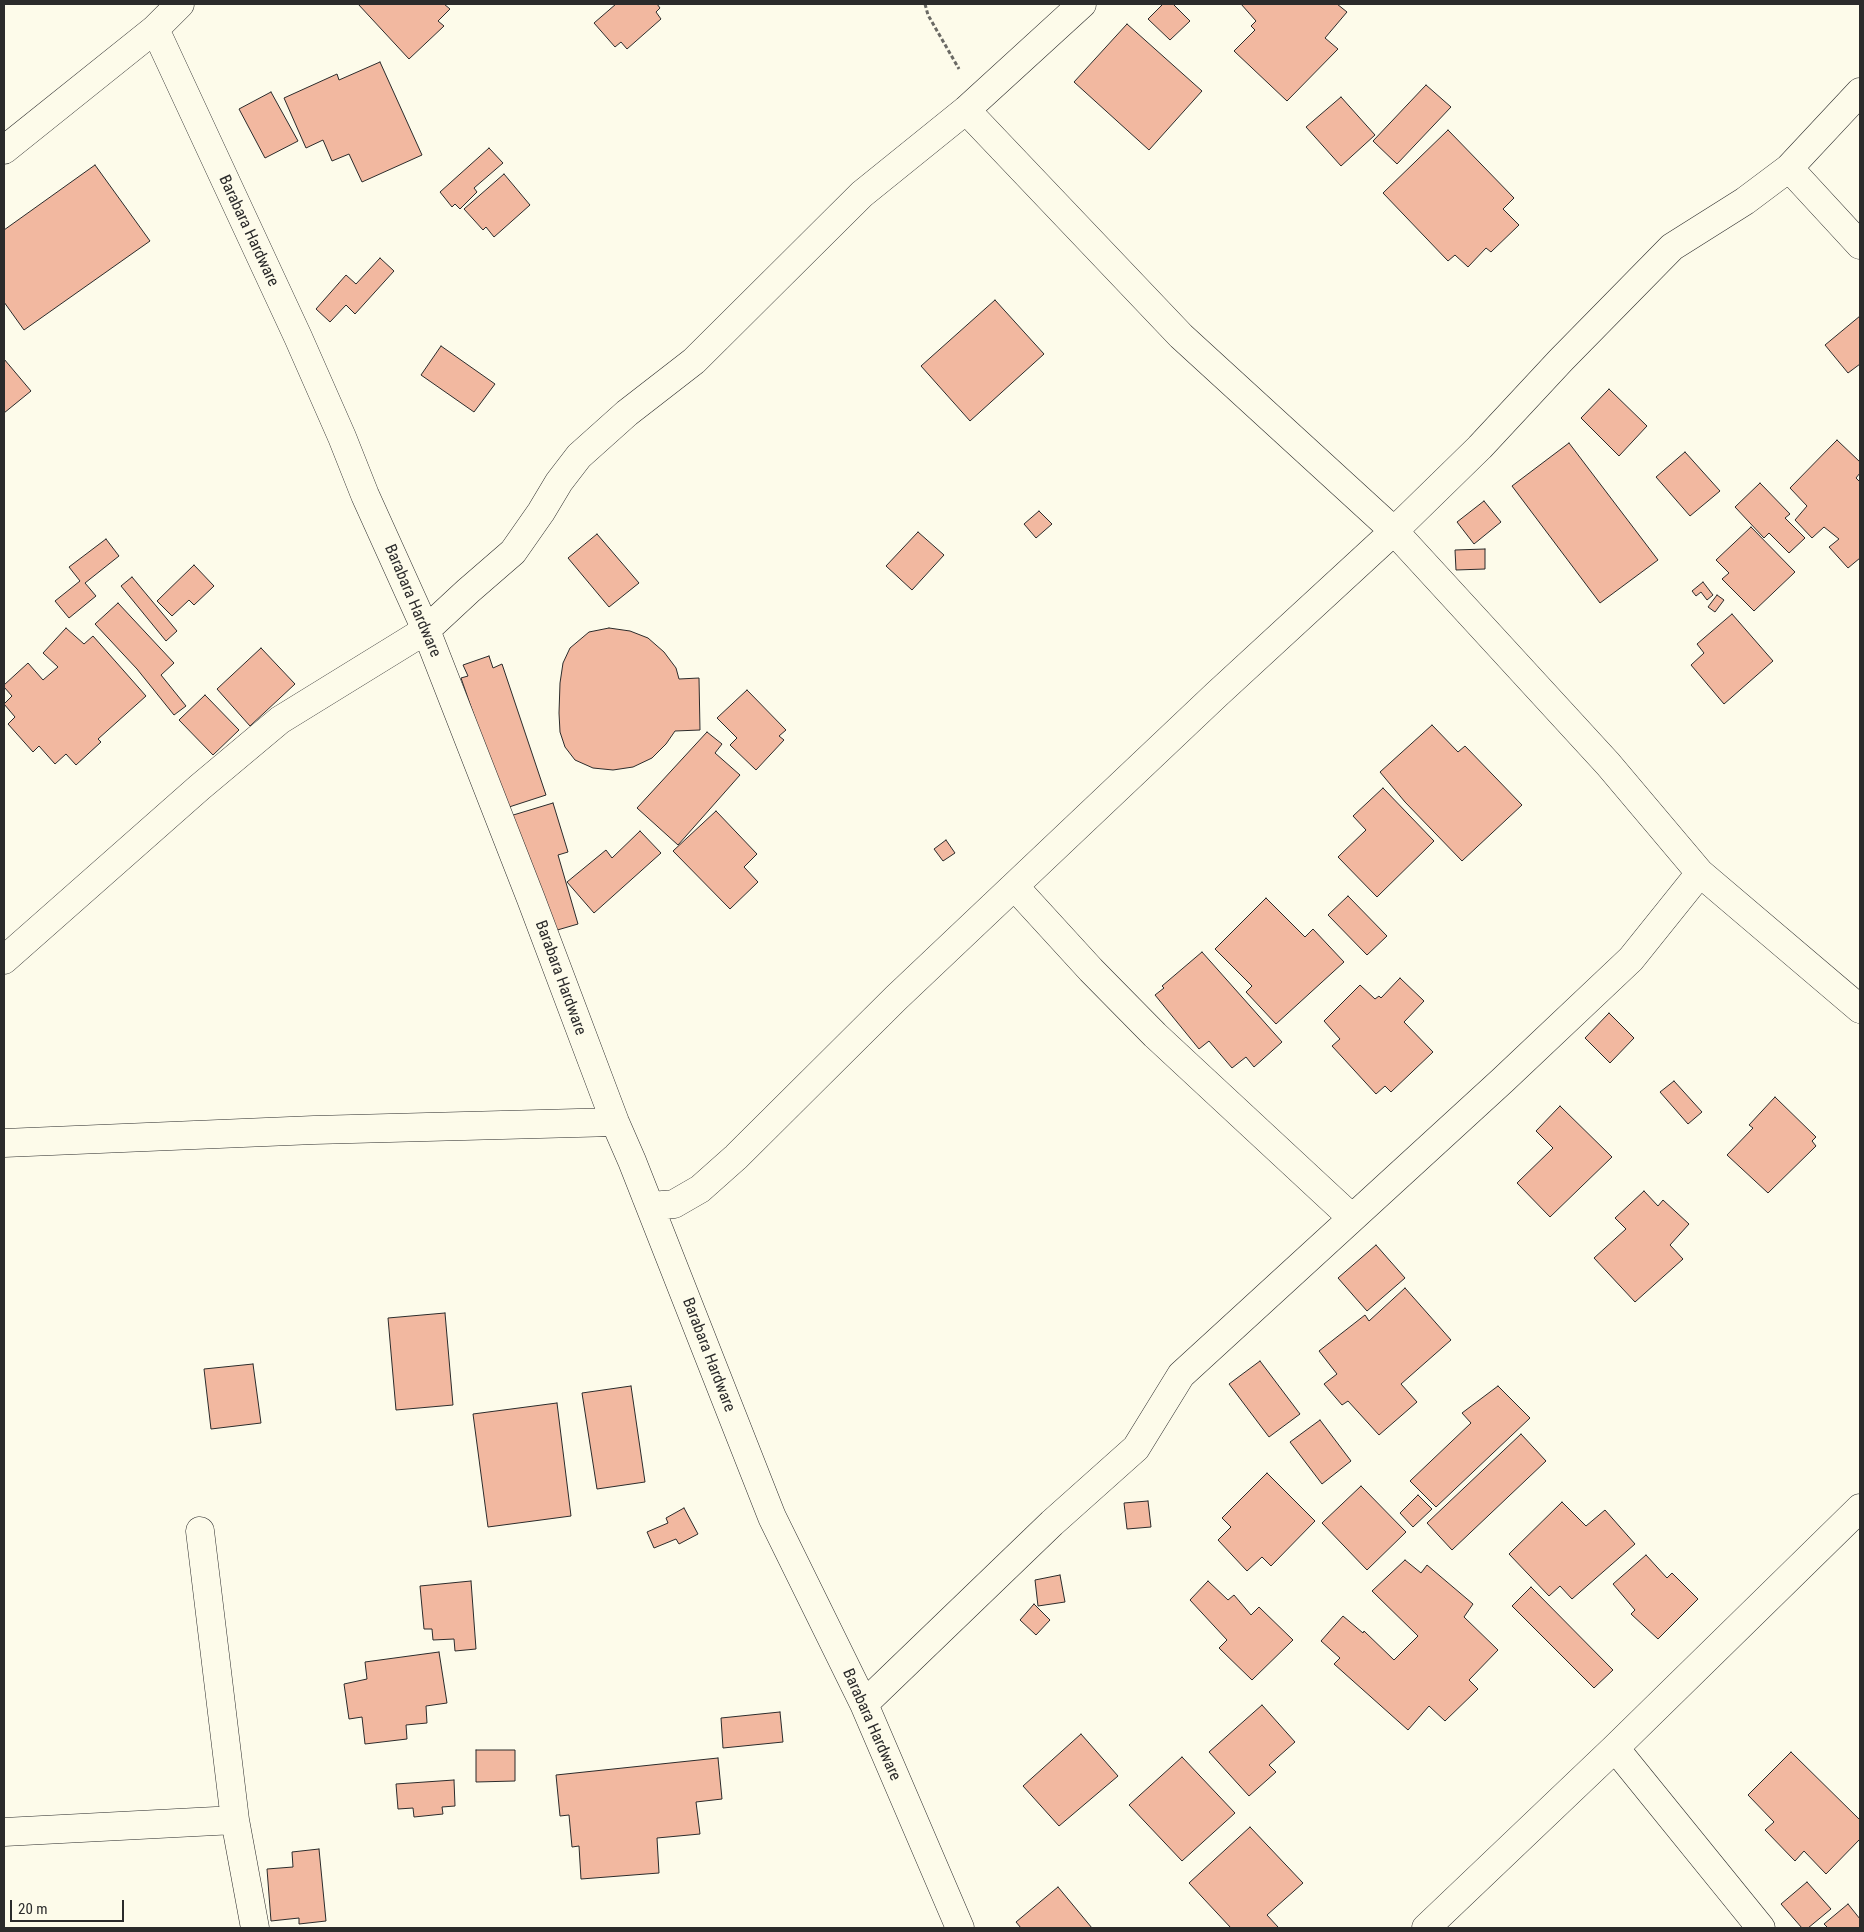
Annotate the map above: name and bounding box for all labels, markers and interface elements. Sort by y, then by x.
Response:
street label: Barabara Hardware [214,172,282,290]
street label: Barabara Hardware [380,542,444,660]
street label: Barabara Hardware [530,918,590,1038]
street label: Barabara Hardware [677,1295,739,1415]
street label: Barabara Hardware [838,1666,904,1784]
scale bar [12,1890,126,1922]
text: 20 m [18,1900,48,1918]

